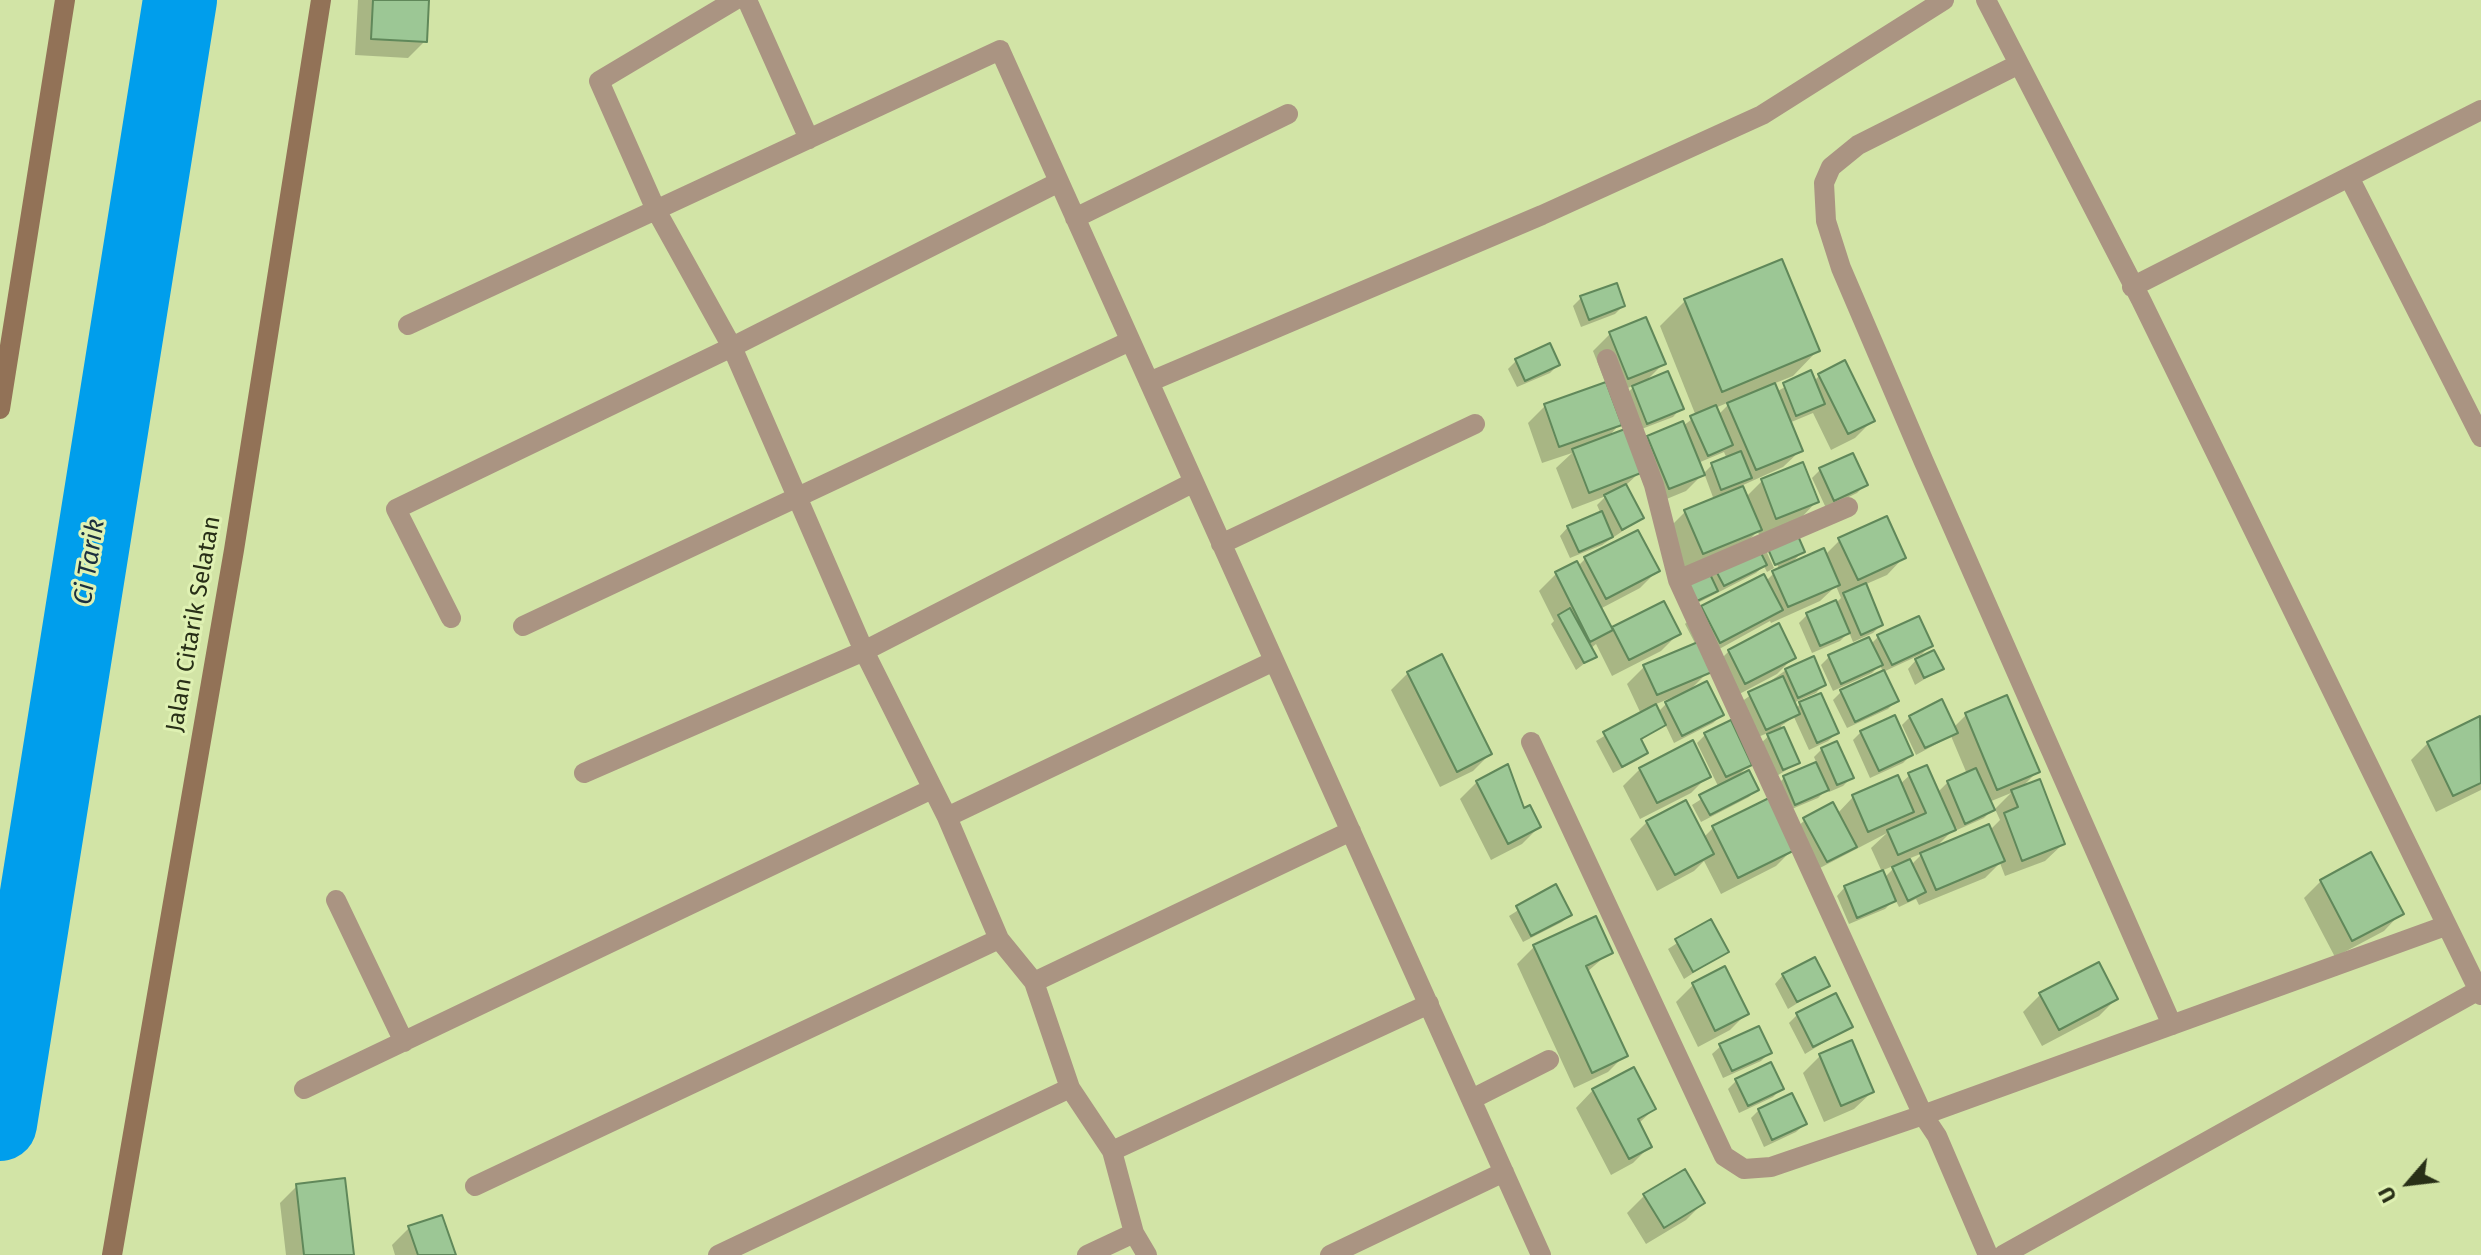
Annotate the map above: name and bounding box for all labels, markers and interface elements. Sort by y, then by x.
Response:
street label: Jalan Citarik Selatan [161,514,227,734]
water label: Ci Tarik [68,517,112,607]
north arrow [2369,1143,2449,1223]
text: U [2372,1182,2403,1207]

